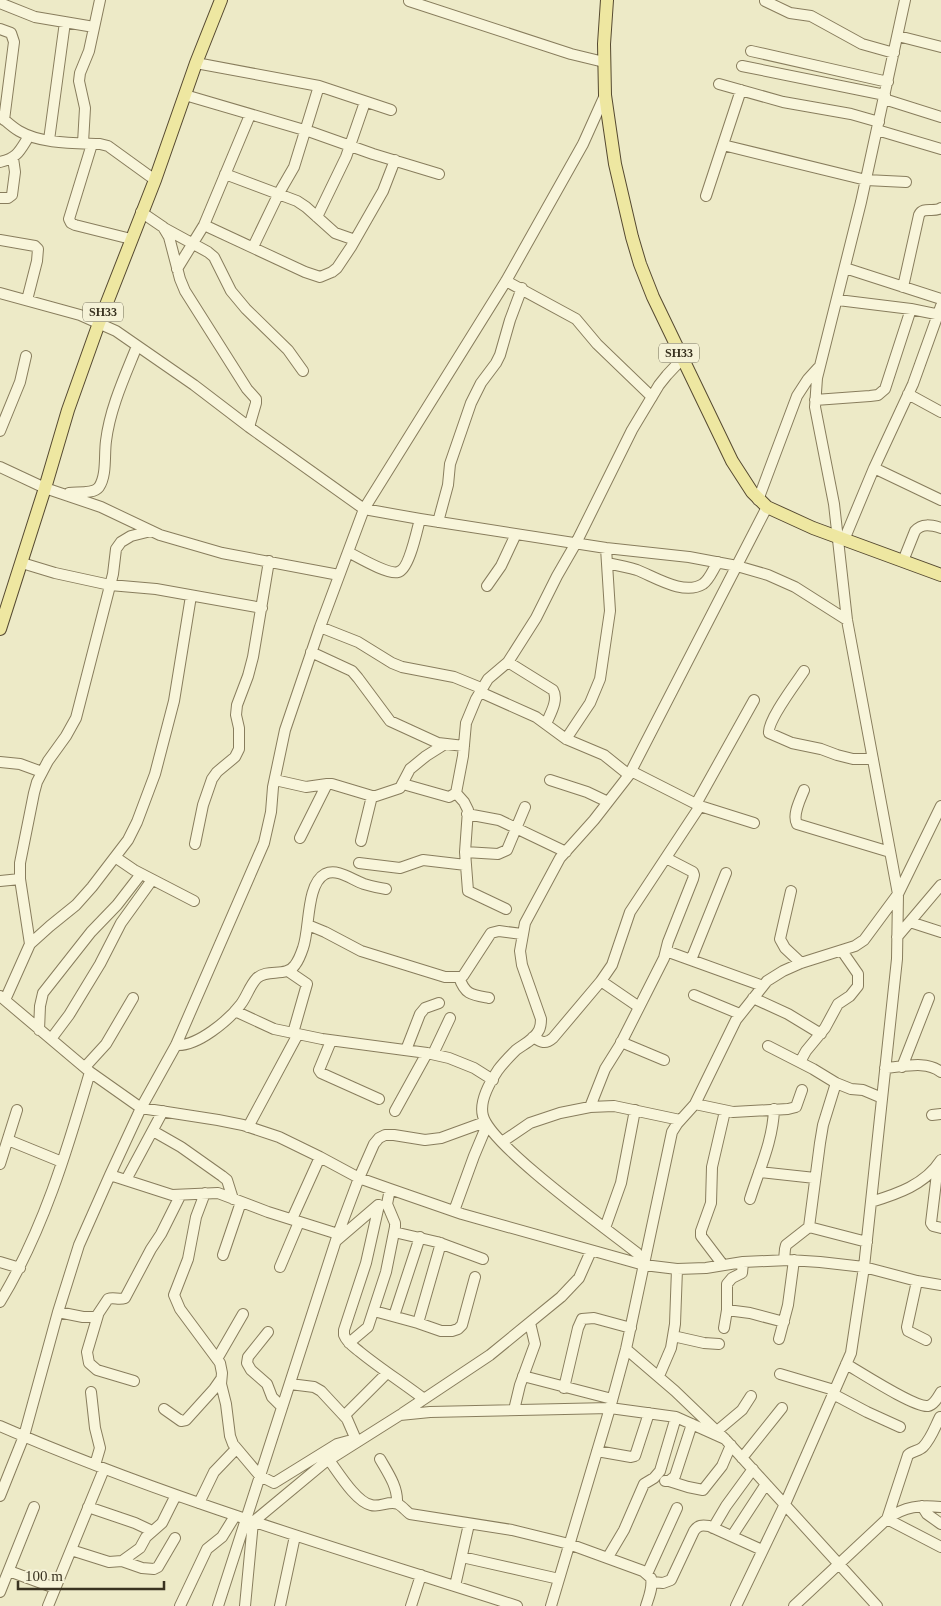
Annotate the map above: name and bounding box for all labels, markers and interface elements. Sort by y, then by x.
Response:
road number: SH33 [83,302,123,322]
road number: SH33 [659,343,699,362]
scale bar [18,1558,164,1590]
text: 100 m [25,1568,63,1584]

